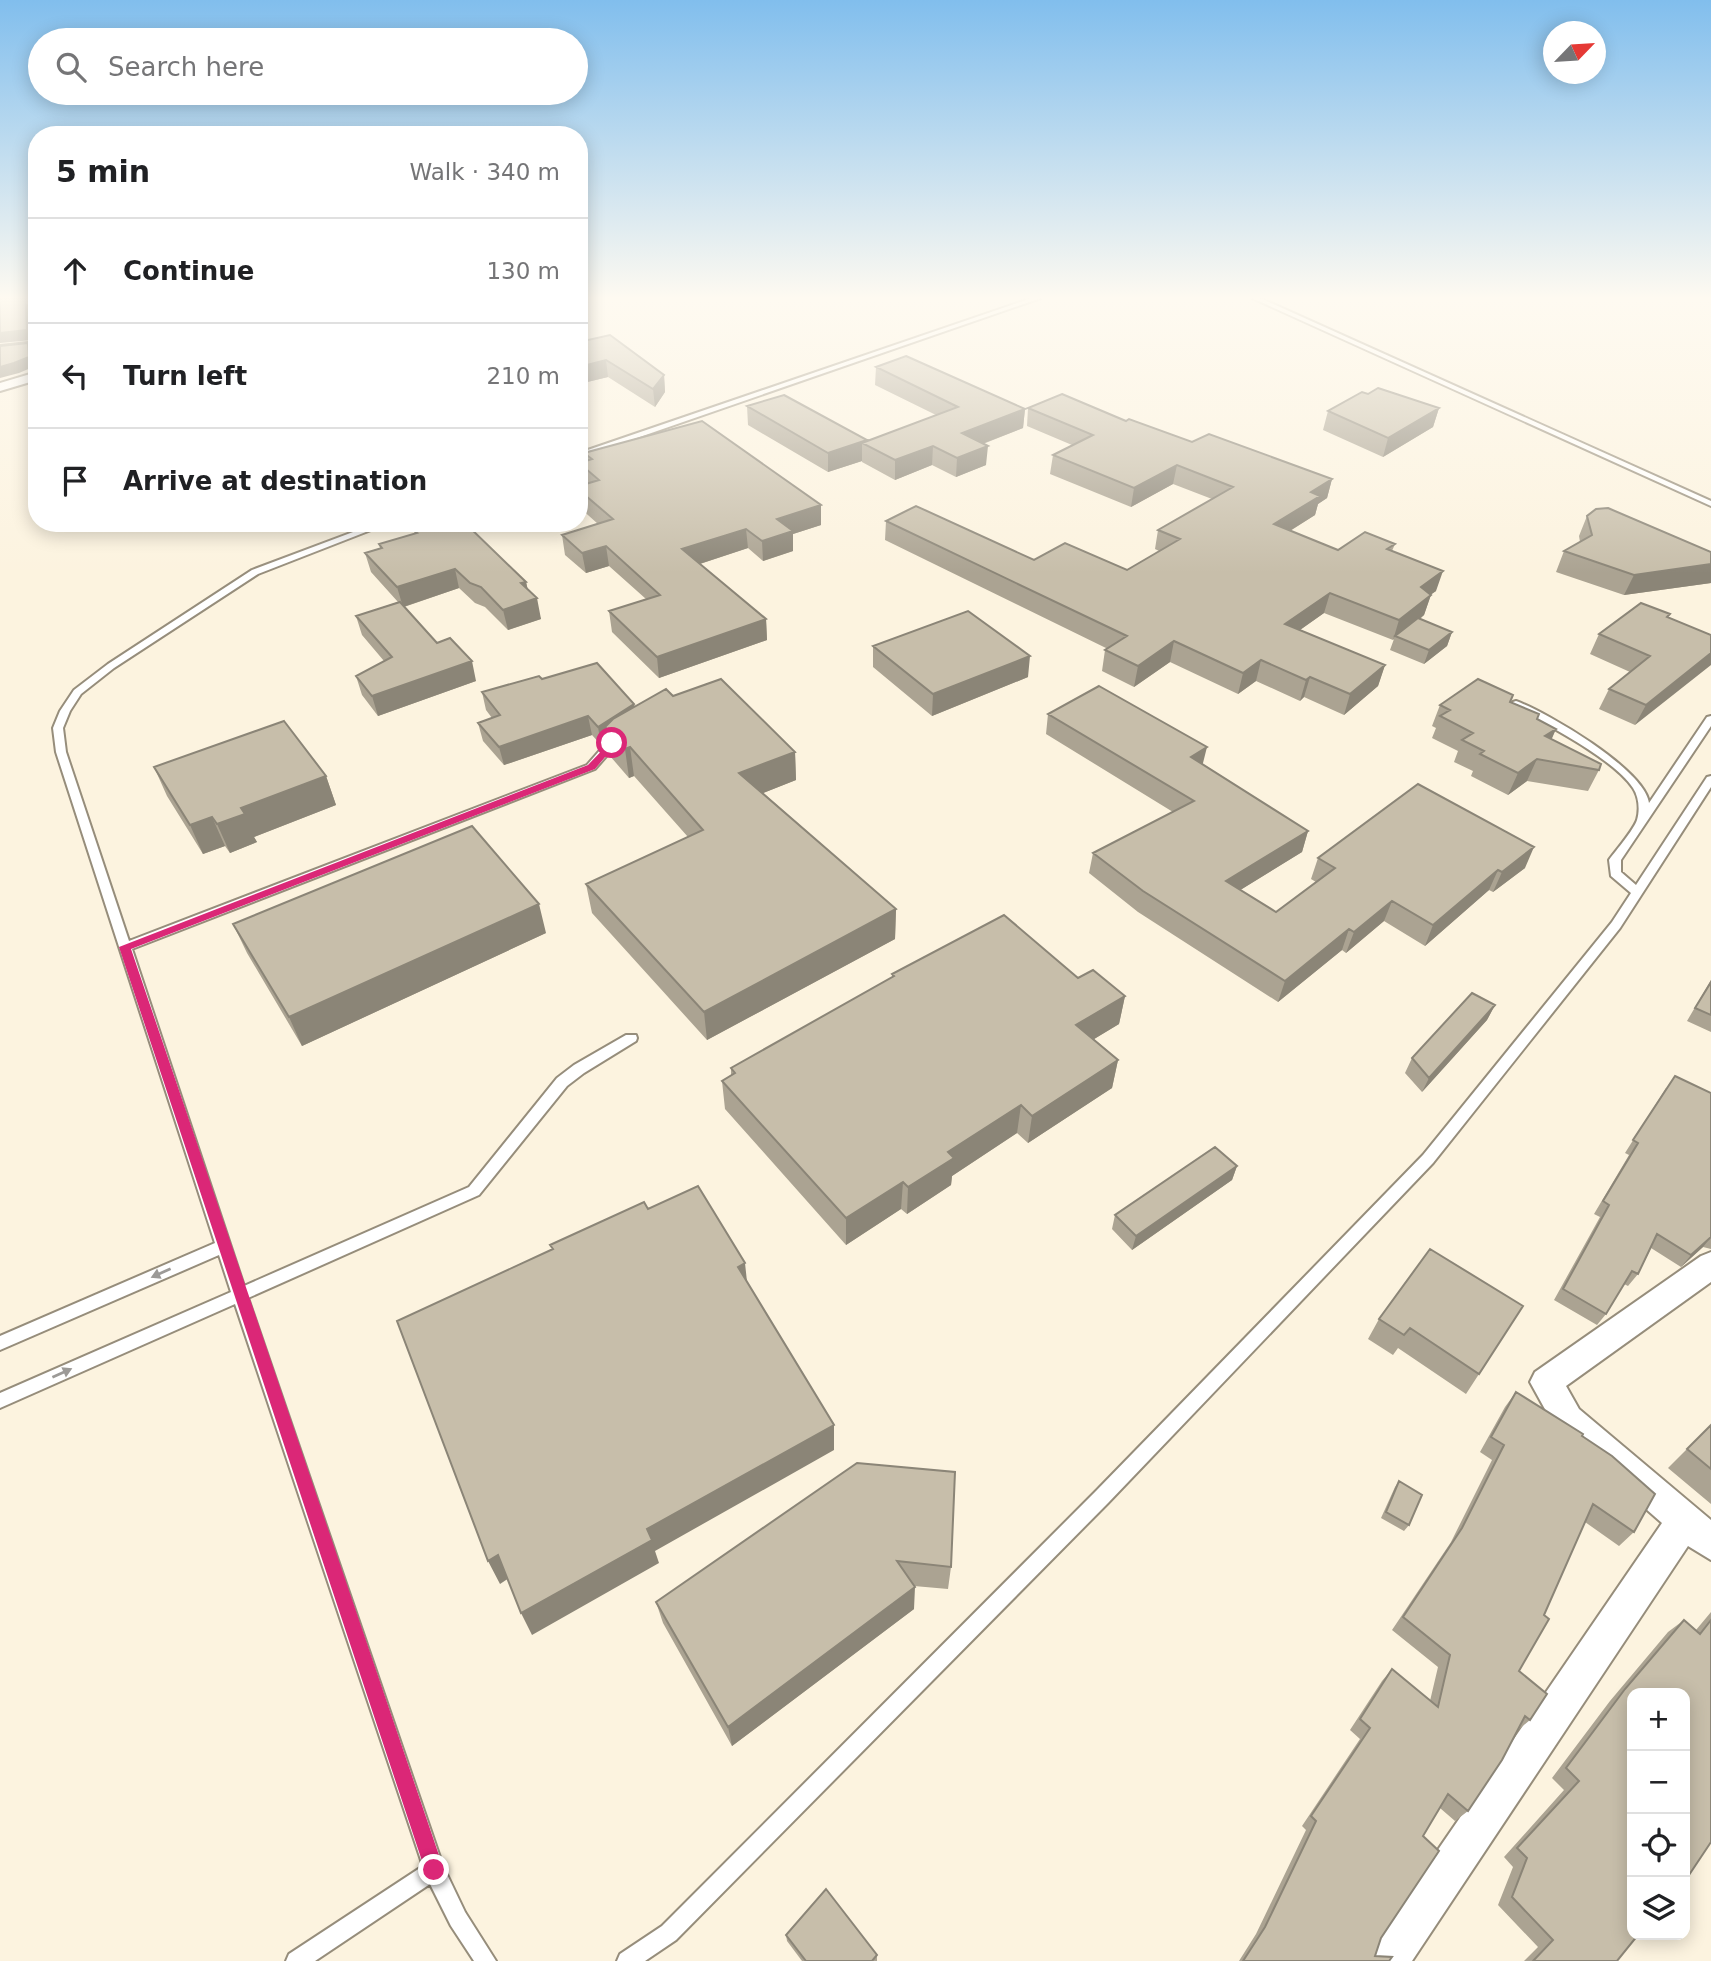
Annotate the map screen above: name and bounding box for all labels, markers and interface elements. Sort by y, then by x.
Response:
north arrow [1543,21,1606,84]
search box [28,28,588,105]
icon: search [52,48,90,86]
text: Search here [108,52,264,82]
text: 5 min [56,154,150,189]
text: Walk · 340 m [409,159,560,185]
icon: ahead [56,252,94,290]
text: Continue [123,256,254,286]
text: 130 m [486,258,560,284]
icon: left [56,357,94,395]
text: Turn left [123,361,247,391]
text: 210 m [486,363,560,389]
icon: arrive [56,462,94,500]
text: Arrive at destination [123,466,427,496]
route start [596,727,627,758]
one-way arrow [150,1268,171,1279]
one-way arrow [52,1367,72,1379]
map controls [1627,1688,1690,1940]
button: + [1627,1688,1690,1751]
button: − [1627,1751,1690,1814]
button: locate [1627,1814,1690,1877]
route end [418,1854,449,1885]
button: layers [1627,1877,1690,1940]

